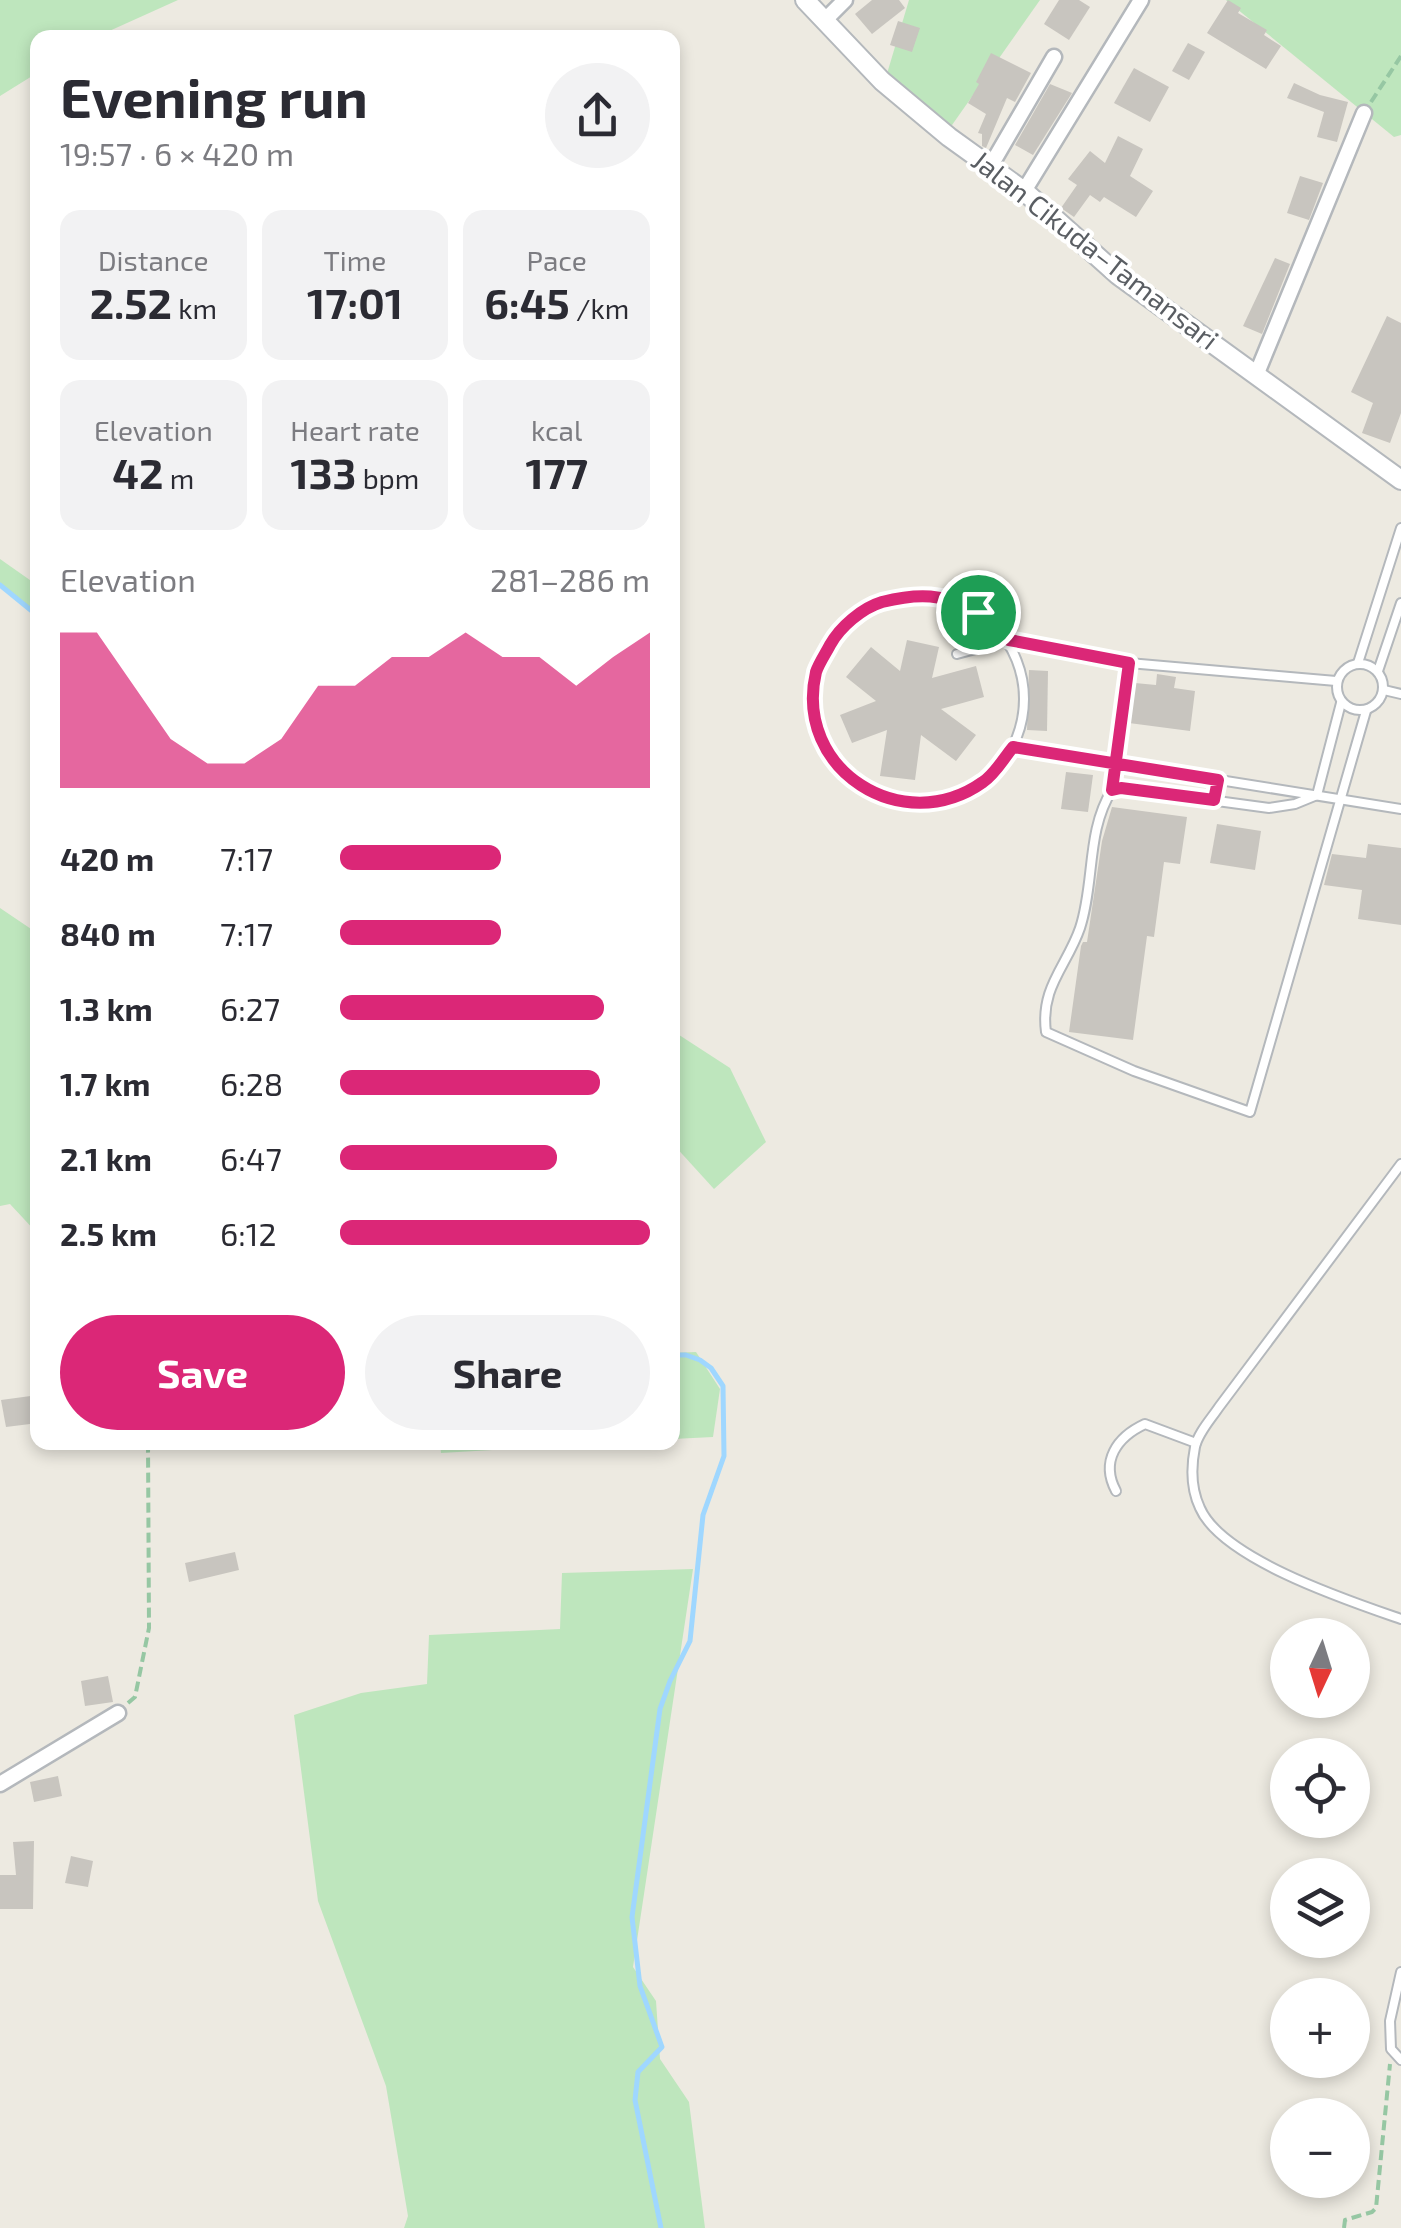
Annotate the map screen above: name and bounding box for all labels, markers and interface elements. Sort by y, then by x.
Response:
text: Evening run [60,63,368,129]
button: share [545,63,650,168]
text: 19:57 · 6 × 420 m [60,134,294,172]
street label: Jalan Cikuda–Tamansari [966,142,1226,356]
text: Distance [98,243,209,277]
text: Time [324,243,386,277]
text: Pace [527,243,587,277]
text: 2.52 [90,277,172,327]
text: 17:01 [307,277,403,327]
text: 6:45 [484,277,570,327]
text: km [172,291,217,325]
text: /km [570,291,629,325]
text: Elevation [94,413,213,447]
text: Heart rate [290,413,420,447]
text: kcal [531,413,582,447]
text: 42 [112,447,164,497]
text: 133 [291,447,356,497]
text: 177 [525,447,588,497]
text: m [164,461,194,495]
text: bpm [356,461,419,495]
text: Elevation [60,560,196,598]
text: 281–286 m [490,560,650,598]
pin [936,570,1021,655]
icon: arrive [951,585,1006,640]
text: 420 m [60,839,154,877]
text: 7:17 [220,839,273,877]
text: 840 m [60,914,156,952]
text: 7:17 [220,914,273,952]
text: 1.3 km [60,989,153,1027]
text: 6:27 [220,989,280,1027]
text: 1.7 km [60,1064,150,1102]
text: 6:28 [220,1064,283,1102]
text: 2.1 km [60,1139,152,1177]
text: 6:47 [220,1139,282,1177]
text: 2.5 km [60,1214,157,1252]
text: 6:12 [220,1214,277,1252]
button: Save [60,1315,345,1430]
button: Share [365,1315,650,1430]
north arrow [1270,1618,1370,1718]
map controls [1270,1618,1370,2198]
button: locate [1270,1738,1370,1838]
button: layers [1270,1858,1370,1958]
button: + [1270,1978,1370,2078]
button: − [1270,2098,1370,2198]

